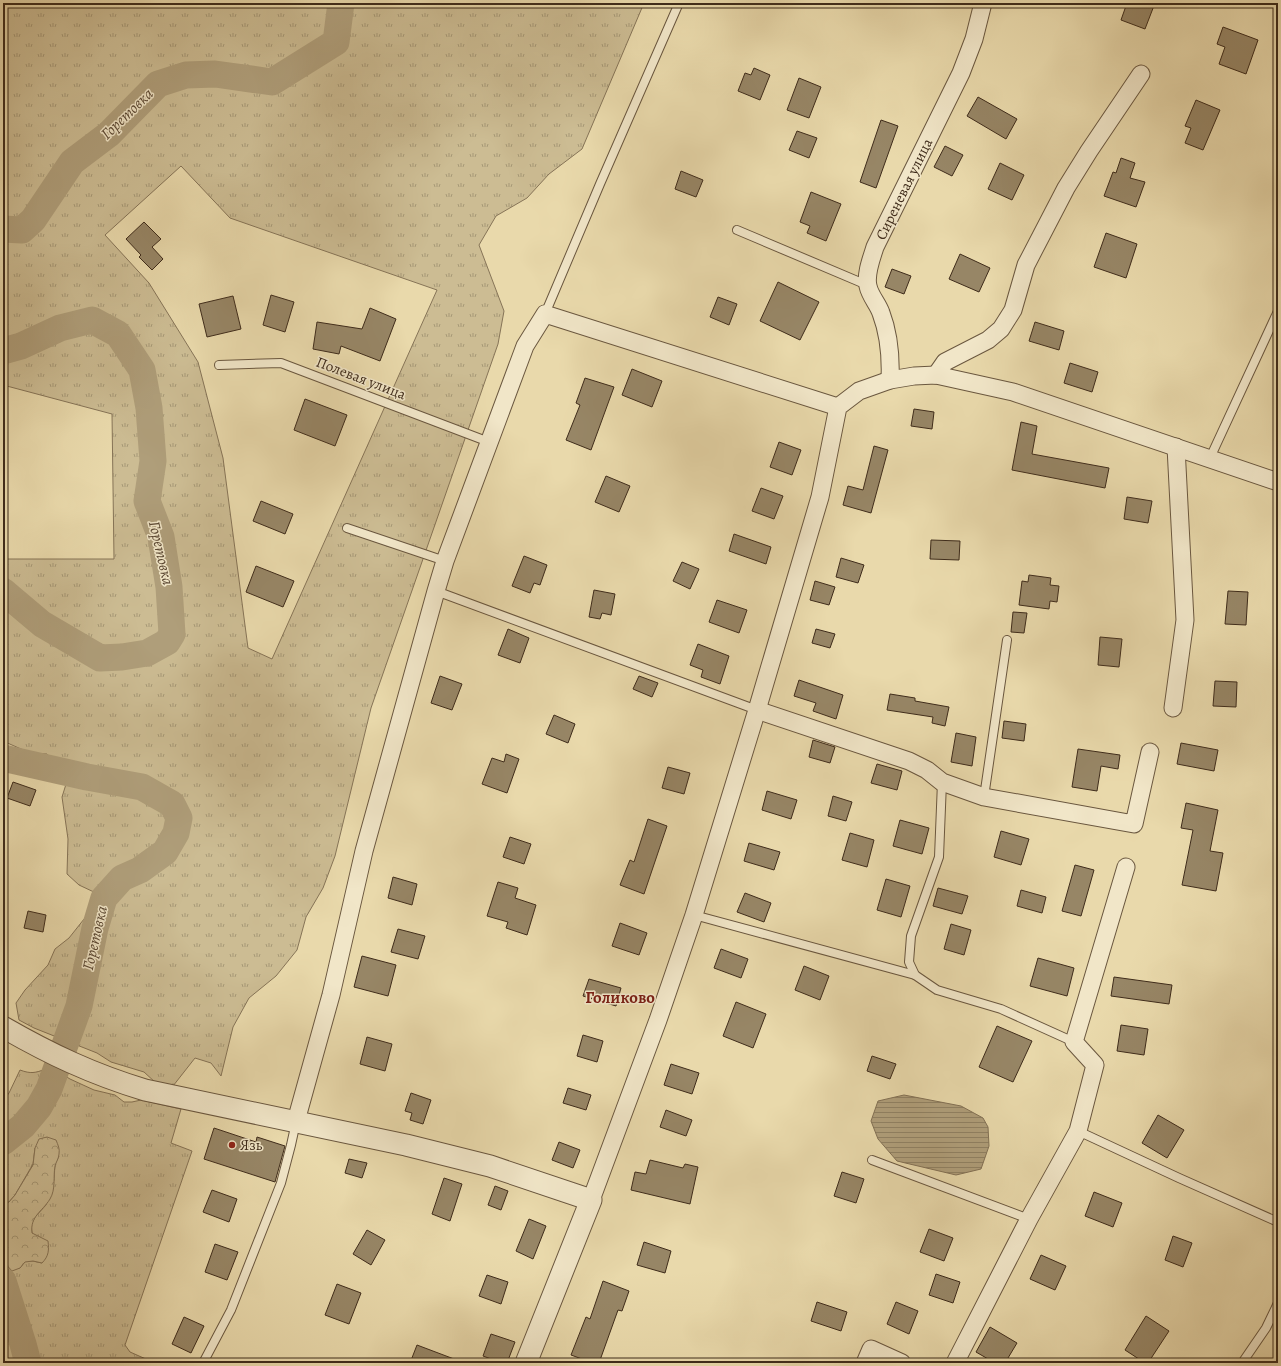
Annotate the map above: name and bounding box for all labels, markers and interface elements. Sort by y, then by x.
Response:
water label: Горетовка [96,83,158,145]
street label: Сиреневая улица [871,135,937,243]
street label: Полевая улица [313,352,409,404]
water label: Горетовка [143,519,179,587]
water label: Горетовка [77,904,113,972]
district label: Голиково [585,986,655,1009]
place label: Язь [240,1135,263,1155]
marker: Язь [227,1140,237,1150]

